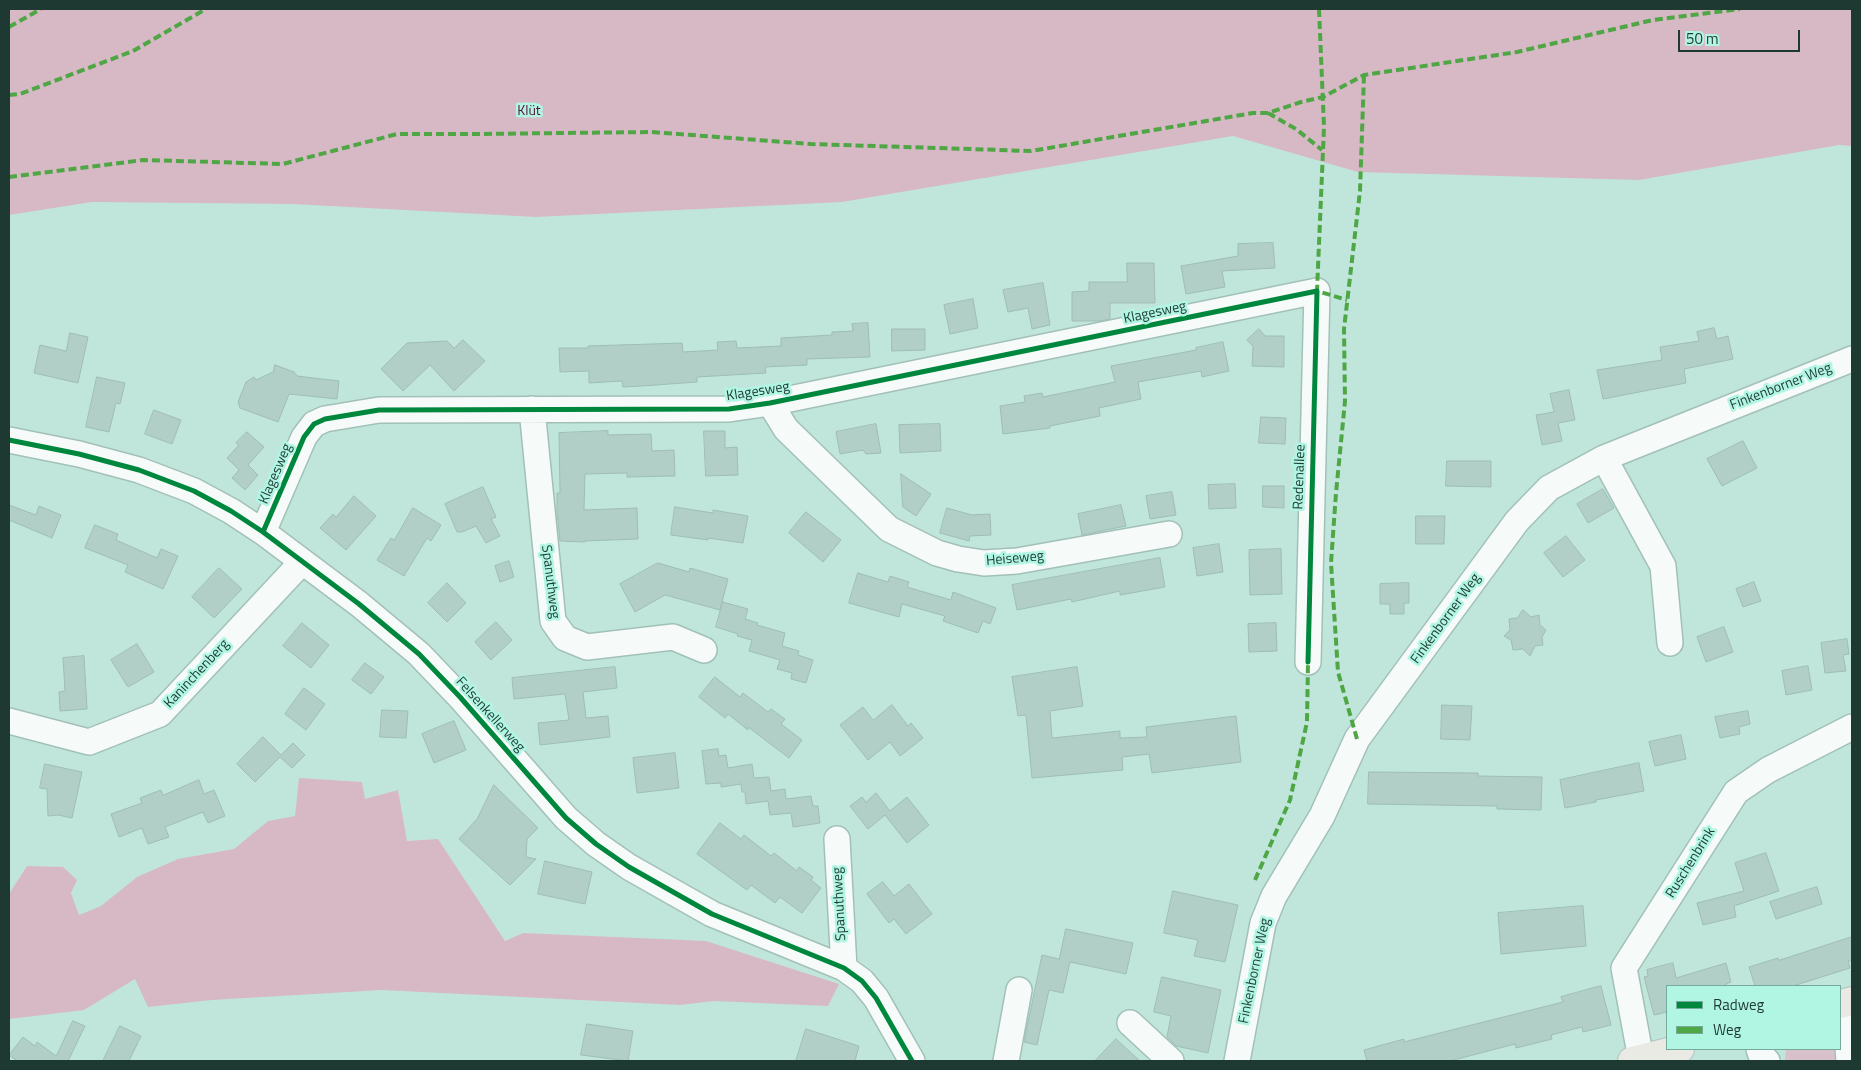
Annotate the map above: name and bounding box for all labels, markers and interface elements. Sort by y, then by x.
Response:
scale bar [1681,20,1804,52]
text: 50 m [1686,27,1719,50]
park label: Klüt [517,104,541,120]
street label: Klagesweg [1122,298,1188,328]
street label: Finkenborner Weg [1728,360,1834,414]
street label: Klagesweg [725,379,791,405]
street label: Klagesweg [256,441,296,507]
street label: Redenallee [1290,444,1310,510]
street label: Spanuthweg [537,544,563,620]
street label: Heiseweg [985,548,1045,570]
street label: Finkenborner Weg [1408,571,1484,667]
street label: Kaninchenberg [161,636,233,712]
street label: Felsenkellerweg [452,674,528,756]
street label: Ruschenbrink [1663,825,1719,901]
street label: Spanuthweg [830,867,850,941]
street label: Finkenborner Weg [1236,917,1274,1025]
legend [1666,985,1841,1050]
text: Radweg [1713,993,1764,1016]
text: Weg [1713,1018,1741,1041]

